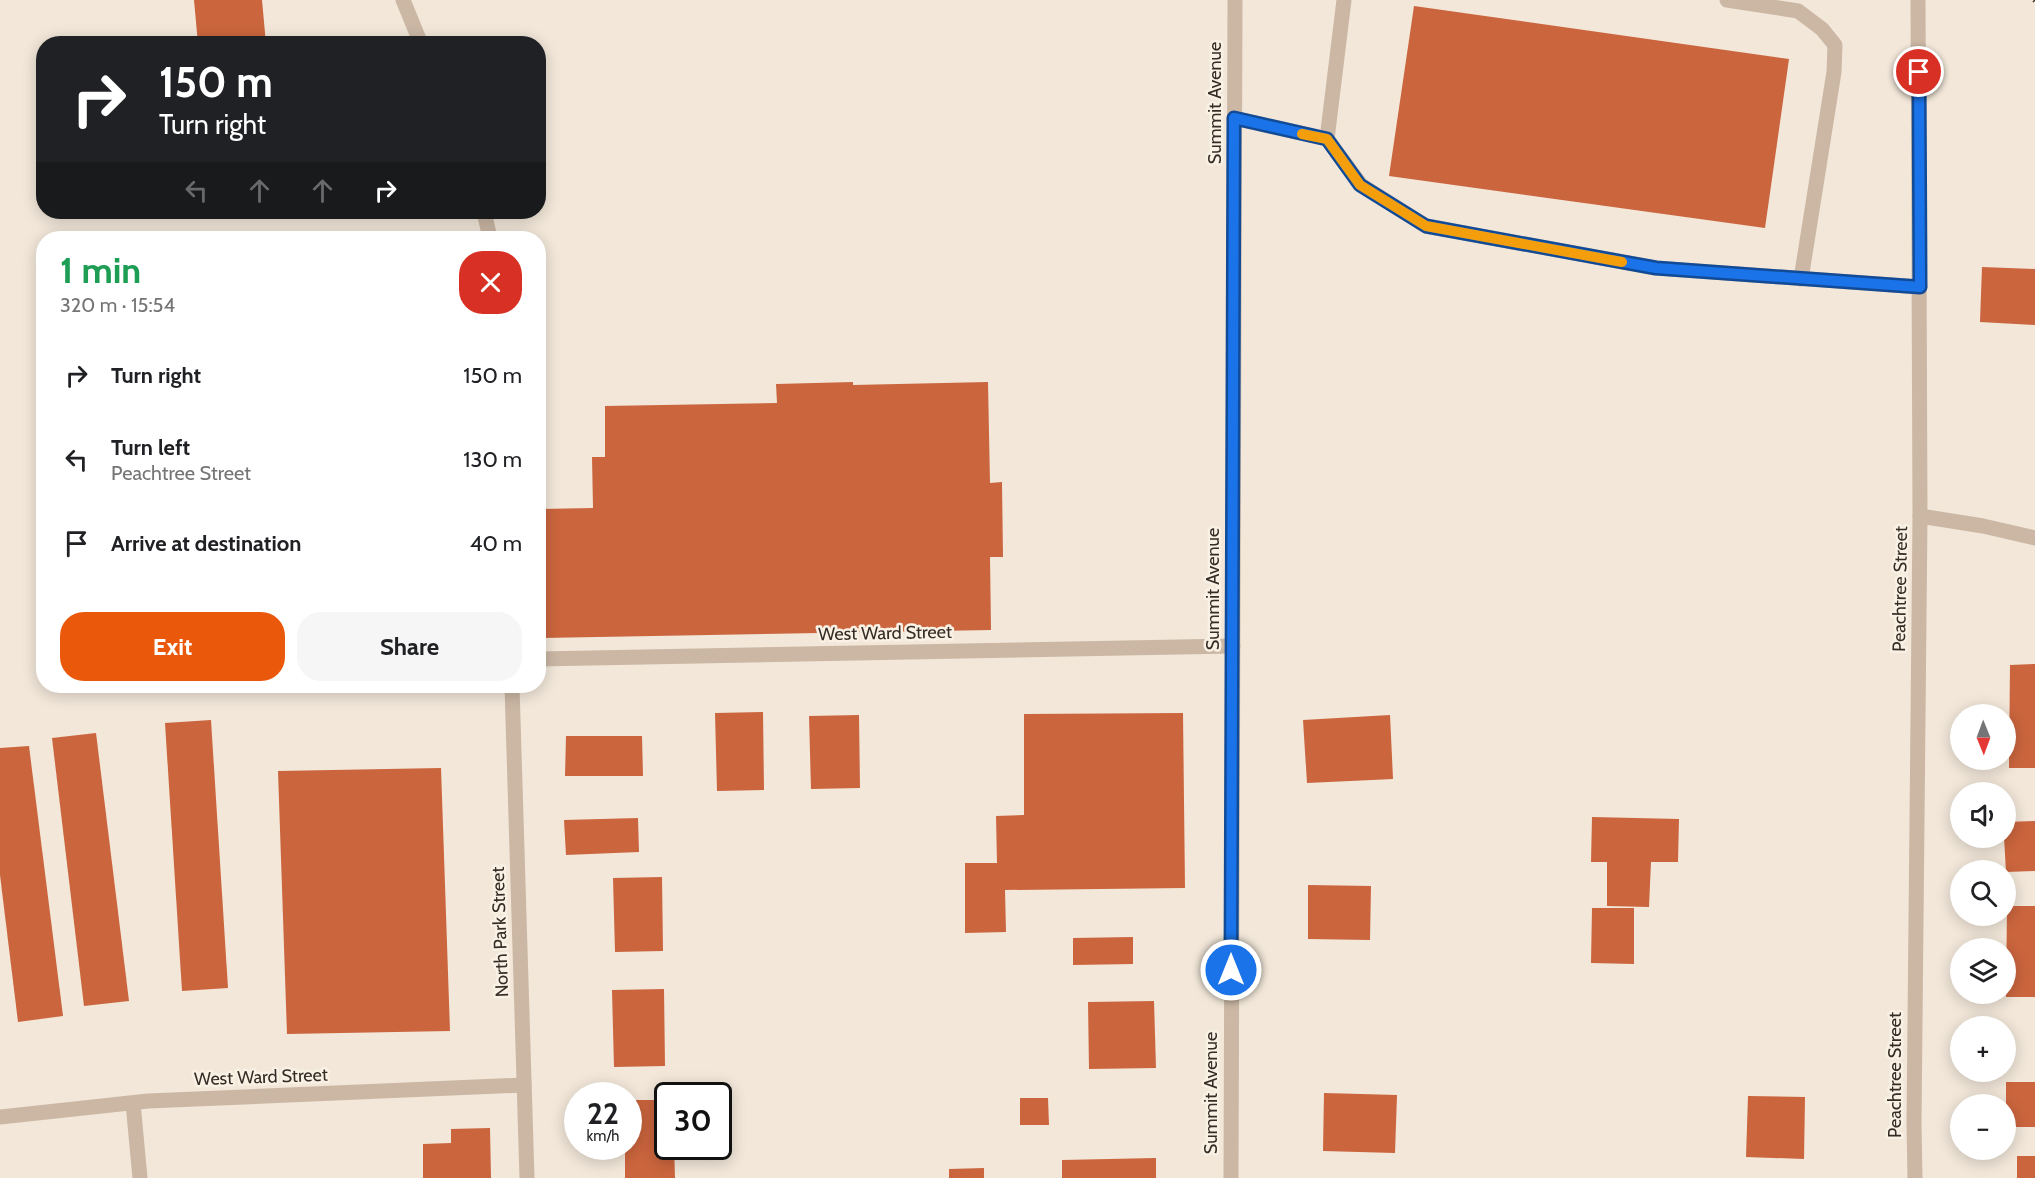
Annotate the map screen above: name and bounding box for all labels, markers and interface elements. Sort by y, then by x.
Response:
street label: Summit Avenue [1204,42,1226,164]
pin [1893,46,1944,97]
icon: arrive [1902,55,1935,88]
text: 150 m [159,56,273,108]
icon: right [60,60,138,138]
text: Turn right [159,108,266,141]
icon: left [180,174,213,207]
icon: ahead [243,174,276,207]
icon: ahead [306,174,339,207]
icon: right [369,174,402,207]
text: 1 min [60,248,141,292]
button: close [459,251,522,314]
text: 320 m · 15:54 [60,293,175,317]
icon: right [60,359,93,392]
text: Turn right [111,362,201,389]
text: 150 m [463,362,522,389]
text: Turn left [111,434,190,461]
icon: left [60,443,93,476]
text: 130 m [463,446,522,473]
text: Peachtree Street [111,461,251,485]
street label: Peachtree Street [1888,526,1912,652]
icon: arrive [60,527,93,560]
street label: Summit Avenue [1202,528,1224,650]
text: Arrive at destination [111,530,301,557]
text: 40 m [470,530,522,557]
button: Exit [60,612,285,681]
button: Share [297,612,522,681]
street label: West Ward Street [818,621,952,645]
north arrow [1950,704,2016,770]
map controls [1950,704,2016,1160]
button: sound [1950,782,2016,848]
button: search [1950,860,2016,926]
street label: North Park Street [487,866,513,998]
position arrow [1199,938,1263,1002]
button: layers [1950,938,2016,1004]
street label: Peachtree Street [1884,1012,1906,1138]
button: + [1950,1016,2016,1082]
street label: Summit Avenue [1200,1032,1222,1154]
street label: West Ward Street [194,1064,328,1090]
speed limit sign: 30 [654,1082,732,1160]
button: − [1950,1094,2016,1160]
text: 22 [587,1095,619,1132]
text: km/h [587,1127,619,1145]

